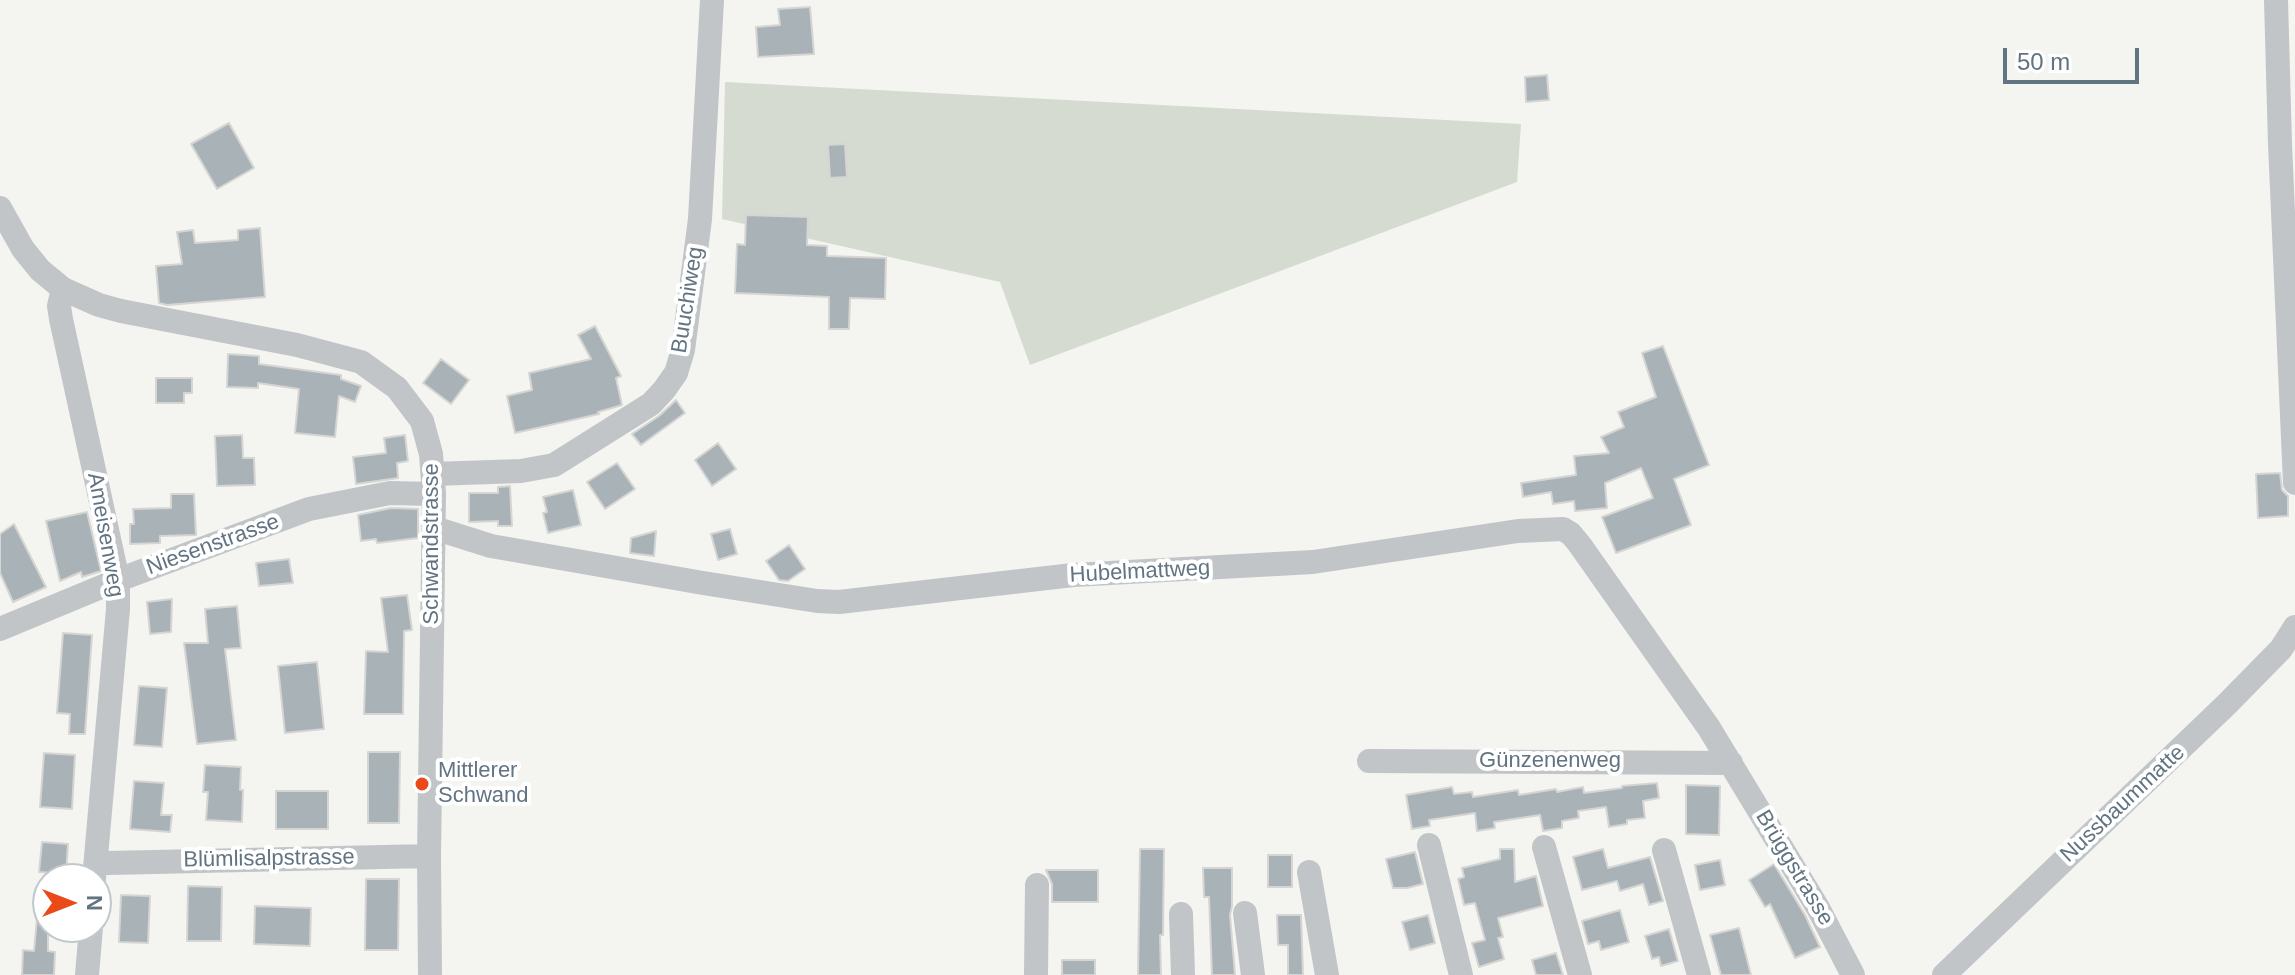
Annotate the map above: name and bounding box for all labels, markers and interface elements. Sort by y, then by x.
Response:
scale bar [2007,32,2143,82]
text: 50 m [2017,48,2070,75]
street label: Buuchiweg [667,245,709,355]
street label: Schwandstrasse [419,463,445,625]
street label: Ameisenweg [81,471,129,599]
street label: Niesenstrasse [143,509,283,581]
street label: Hubelmattweg [1069,555,1211,589]
street label: Nussbaummatte [2055,740,2191,868]
street label: Günzenenweg [1479,748,1621,774]
place label: Mittlerer Schwand [438,758,529,810]
marker: Mittlerer Schwand [413,775,431,793]
street label: Brüggstrasse [1749,806,1839,930]
street label: Blümlisalpstrasse [183,844,355,874]
north arrow [32,863,112,943]
text: N [82,895,107,911]

